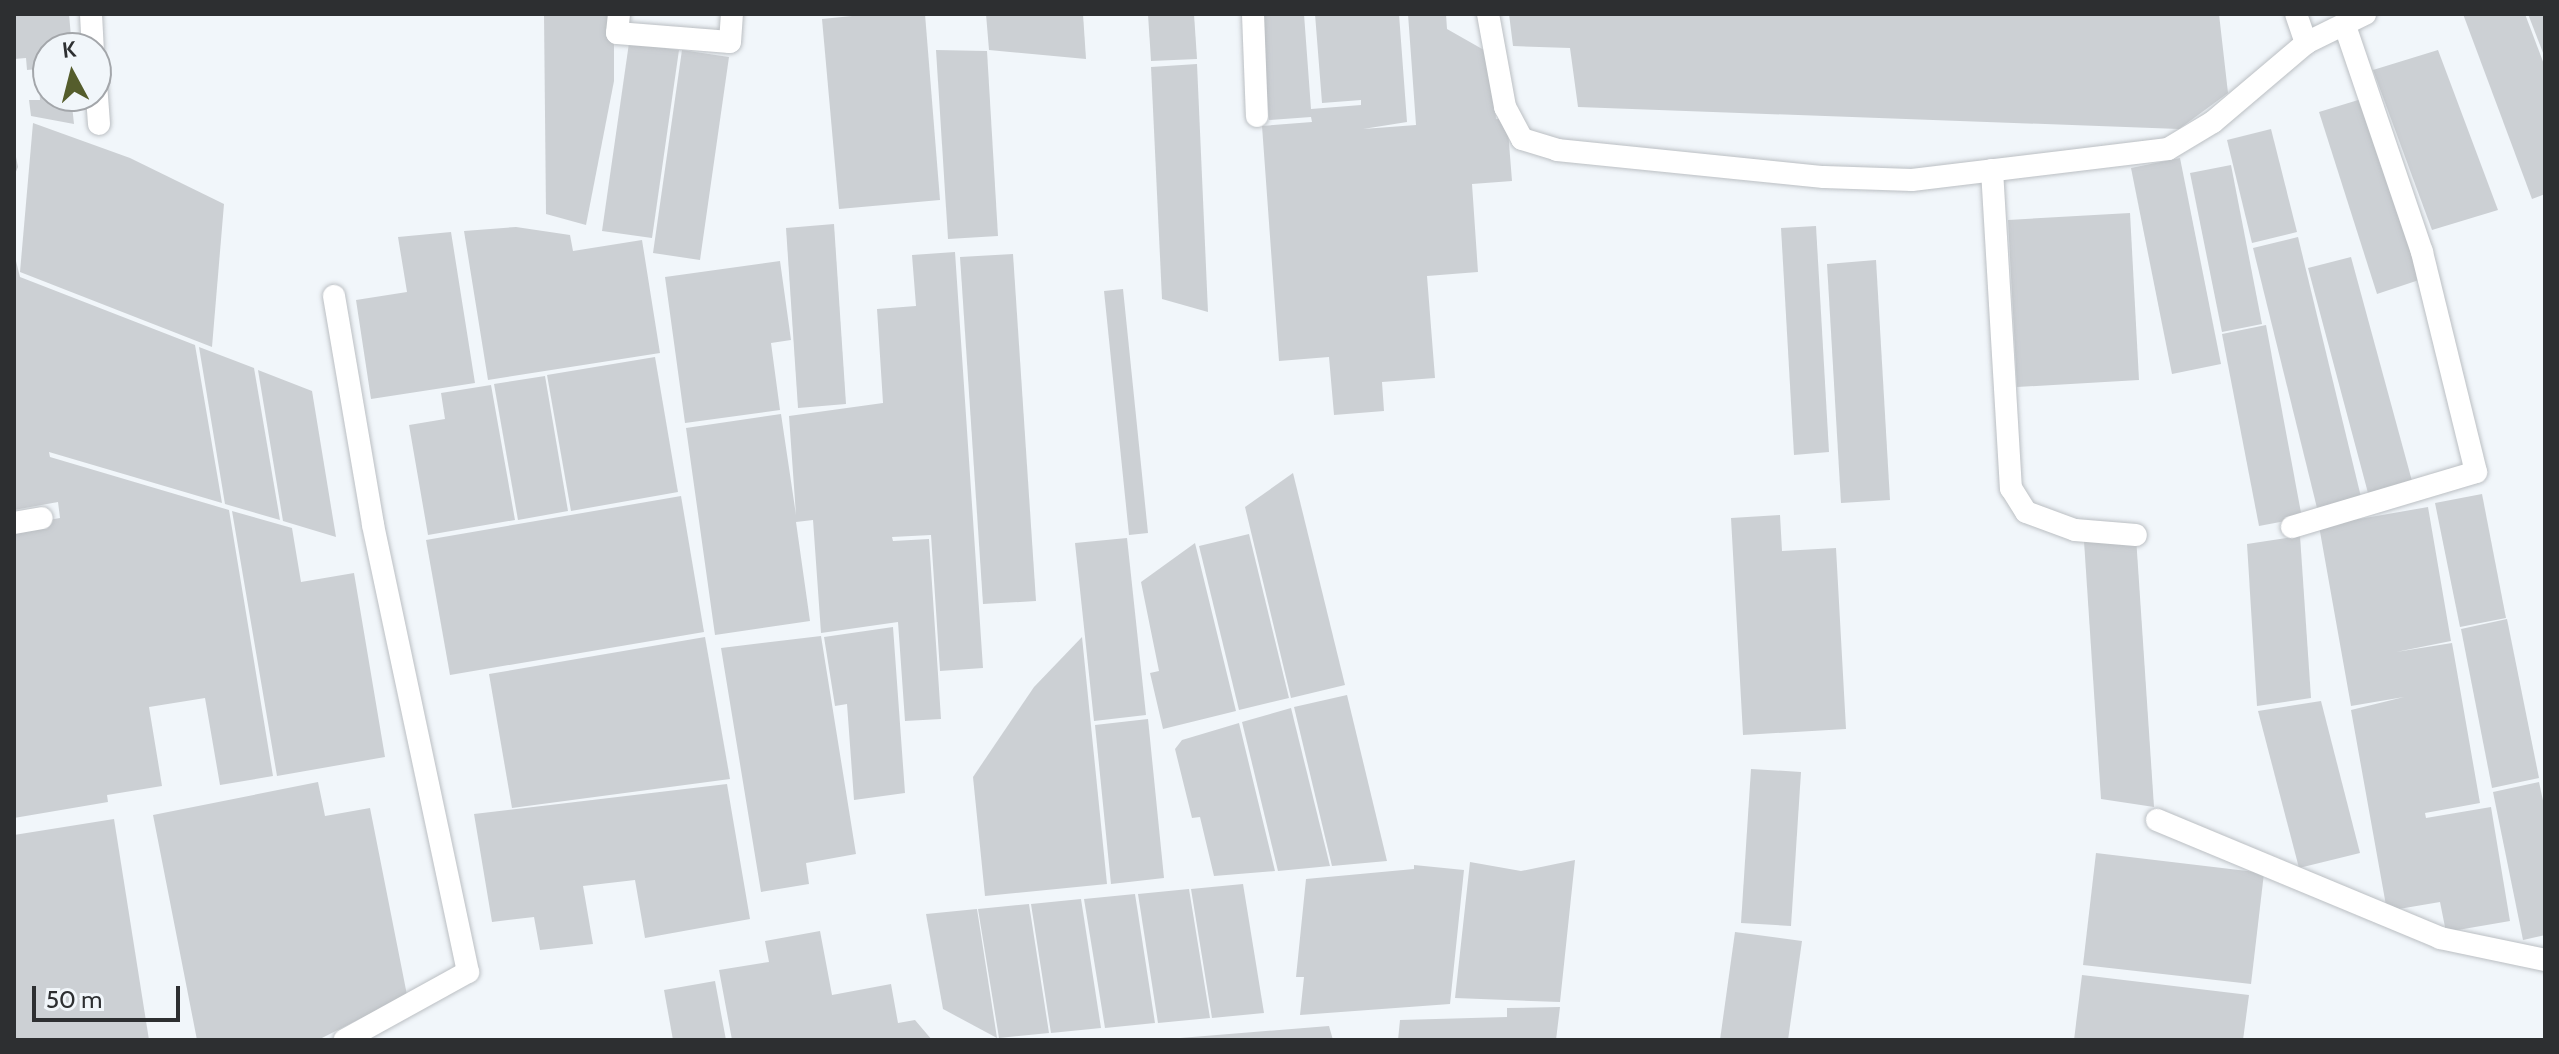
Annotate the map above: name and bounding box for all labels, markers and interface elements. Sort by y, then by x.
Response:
north arrow [32,32,112,112]
text: K [61,35,78,64]
scale bar [36,970,184,1020]
text: 50 m [46,985,102,1014]

